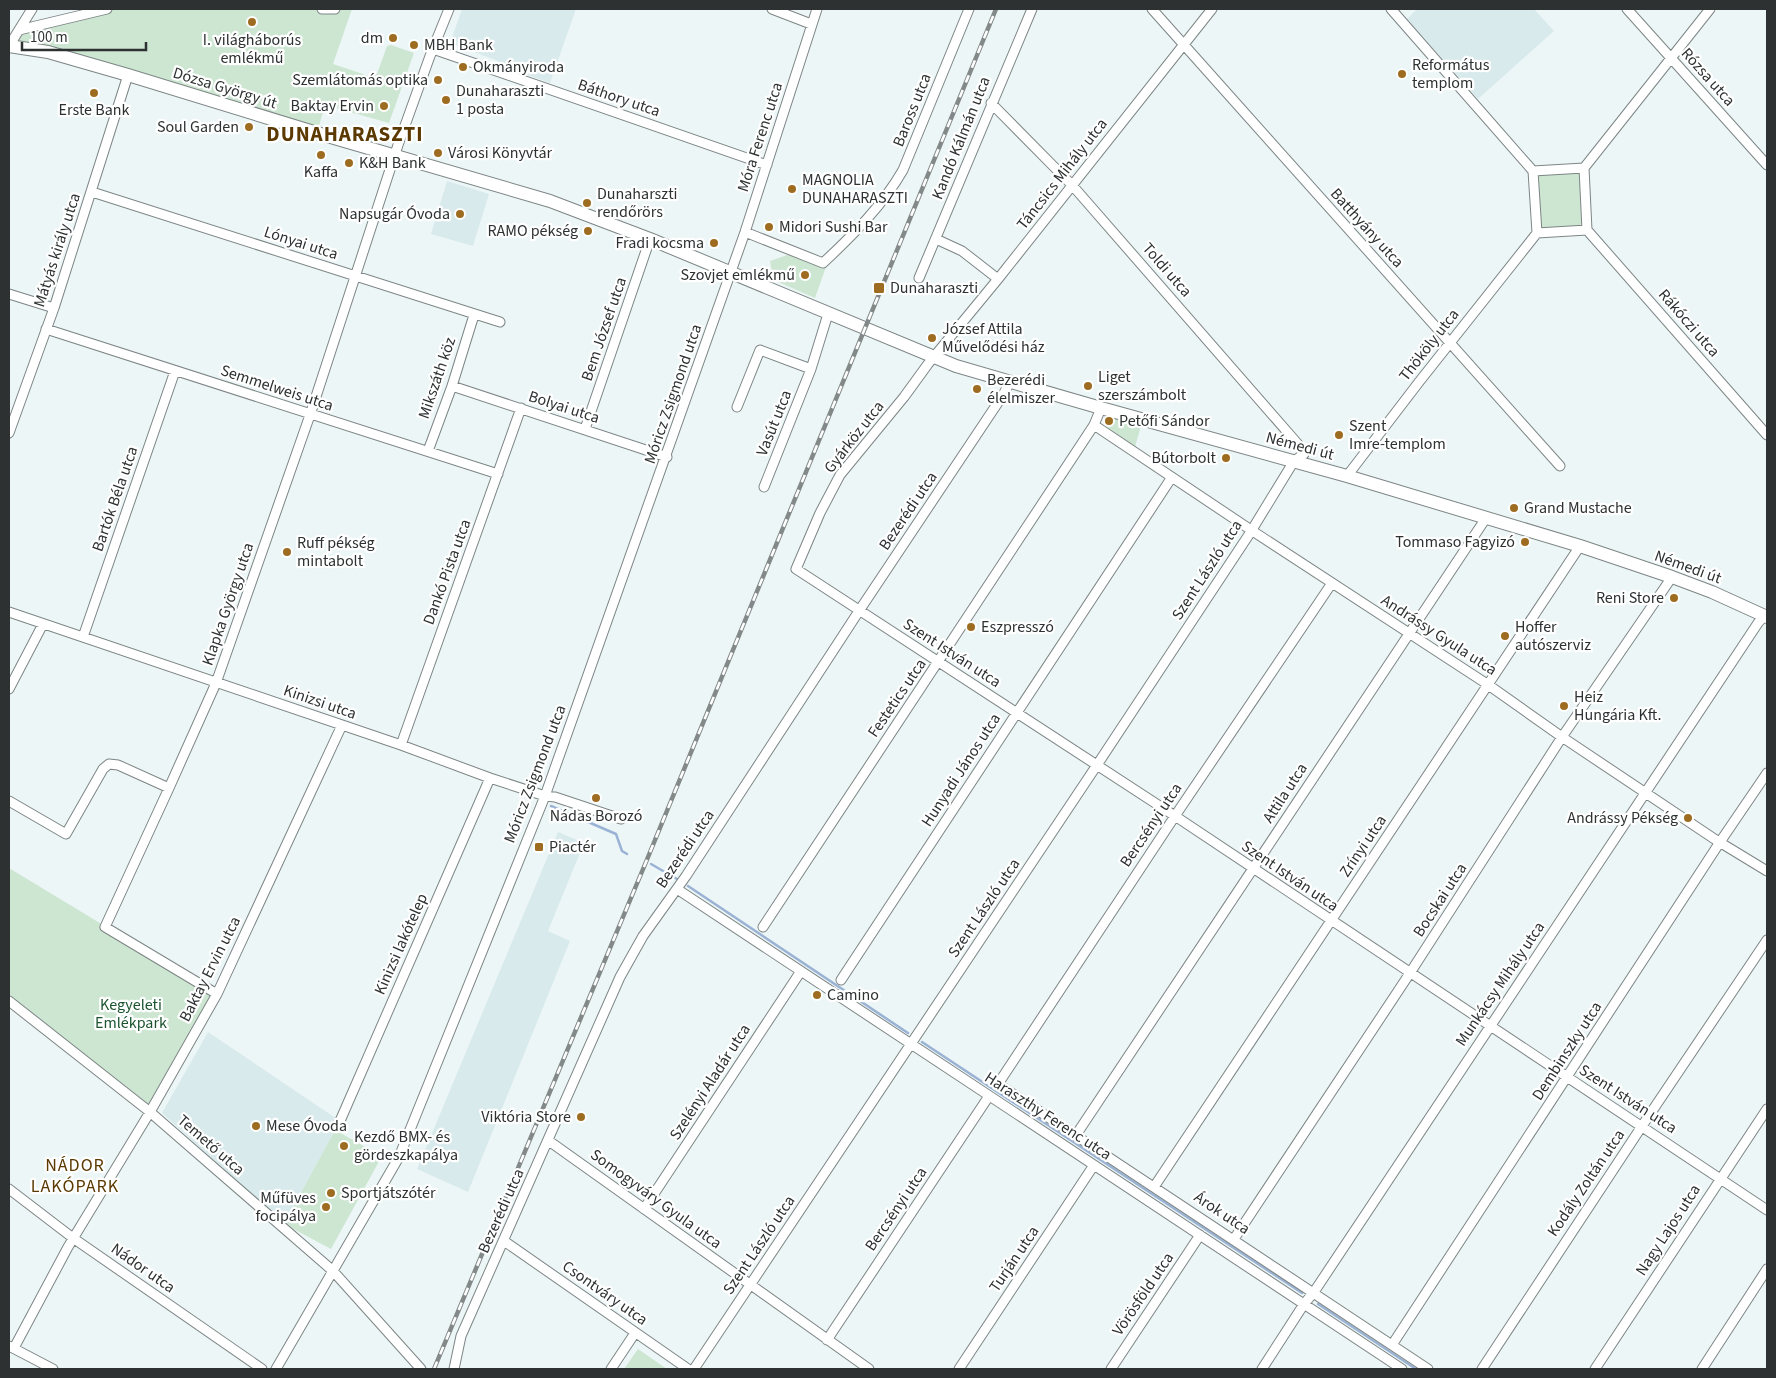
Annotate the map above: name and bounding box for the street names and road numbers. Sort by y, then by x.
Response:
street label: Rózsa utca [1676,43,1740,111]
street label: Dózsa György út [170,62,280,114]
street label: Baross utca [887,70,937,150]
street label: Kandó Kálmán utca [926,73,996,203]
street label: Báthory utca [575,74,663,122]
street label: Móra Ferenc utca [732,79,788,195]
street label: Táncsics Mihály utca [1012,114,1112,234]
street label: Batthyány utca [1325,183,1409,273]
street label: Mátyás király utca [28,190,86,310]
street label: Lónyai utca [261,221,341,265]
street label: Toldi utca [1137,238,1197,302]
street label: Bem József utca [576,274,632,384]
street label: Rákóczi utca [1653,284,1725,362]
street label: Thököly utca [1394,304,1464,386]
street label: Móricz Zsigmond utca [639,321,707,467]
street label: Mikszáth köz [413,334,461,422]
street label: Semmelweis utca [218,359,336,417]
street label: Bolyai utca [526,385,602,429]
street label: Vasút utca [751,387,797,459]
street label: Gyárköz utca [819,396,889,478]
street label: Némedi út [1264,426,1337,466]
street label: Bartók Béla utca [87,444,143,554]
street label: Bezerédi utca [874,467,942,555]
street label: Dankó Pista utca [418,516,476,628]
street label: Szent László utca [1166,516,1248,624]
street label: Klapka György utca [197,540,259,668]
street label: Némedi út [1652,545,1725,589]
street label: Andrássy Gyula utca [1377,589,1501,681]
street label: Szent István utca [899,613,1005,693]
street label: Festetics utca [863,654,931,742]
street label: Kinizsi utca [281,679,359,725]
street label: Móricz Zsigmond utca [499,702,571,846]
street label: Hunyadi János utca [916,709,1006,831]
street label: Attila utca [1257,759,1313,827]
street label: Bercsényi utca [1115,779,1187,871]
street label: Bezerédi utca [651,805,719,893]
street label: Zrínyi utca [1334,811,1392,881]
street label: Szent István utca [1237,835,1343,917]
street label: Szent László utca [943,854,1025,962]
street label: Bocskai utca [1408,859,1472,941]
street label: Kinizsi lakótelep [369,890,433,998]
street label: Baktay Ervin utca [174,912,246,1026]
street label: Munkácsy Mihály utca [1450,917,1550,1051]
street label: Dembinszky utca [1527,997,1607,1105]
street label: Szelényi Aladár utca [664,1020,756,1144]
street label: Szent István utca [1575,1059,1681,1139]
street label: Haraszthy Ferenc utca [980,1067,1116,1165]
street label: Temető utca [173,1110,249,1180]
street label: Kodály Zoltán utca [1542,1125,1630,1241]
street label: Somogyváry Gyula utca [586,1144,726,1254]
street label: Bercsényi utca [860,1163,932,1255]
street label: Bezerédi utca [473,1165,529,1257]
street label: Nagy Lajos utca [1630,1180,1706,1280]
street label: Árok utca [1190,1186,1254,1240]
street label: Szent László utca [718,1191,800,1299]
street label: Turján utca [984,1222,1044,1296]
street label: Nádor utca [106,1238,180,1298]
street label: Vörösföld utca [1107,1248,1179,1340]
street label: Csontváry utca [558,1255,652,1331]

